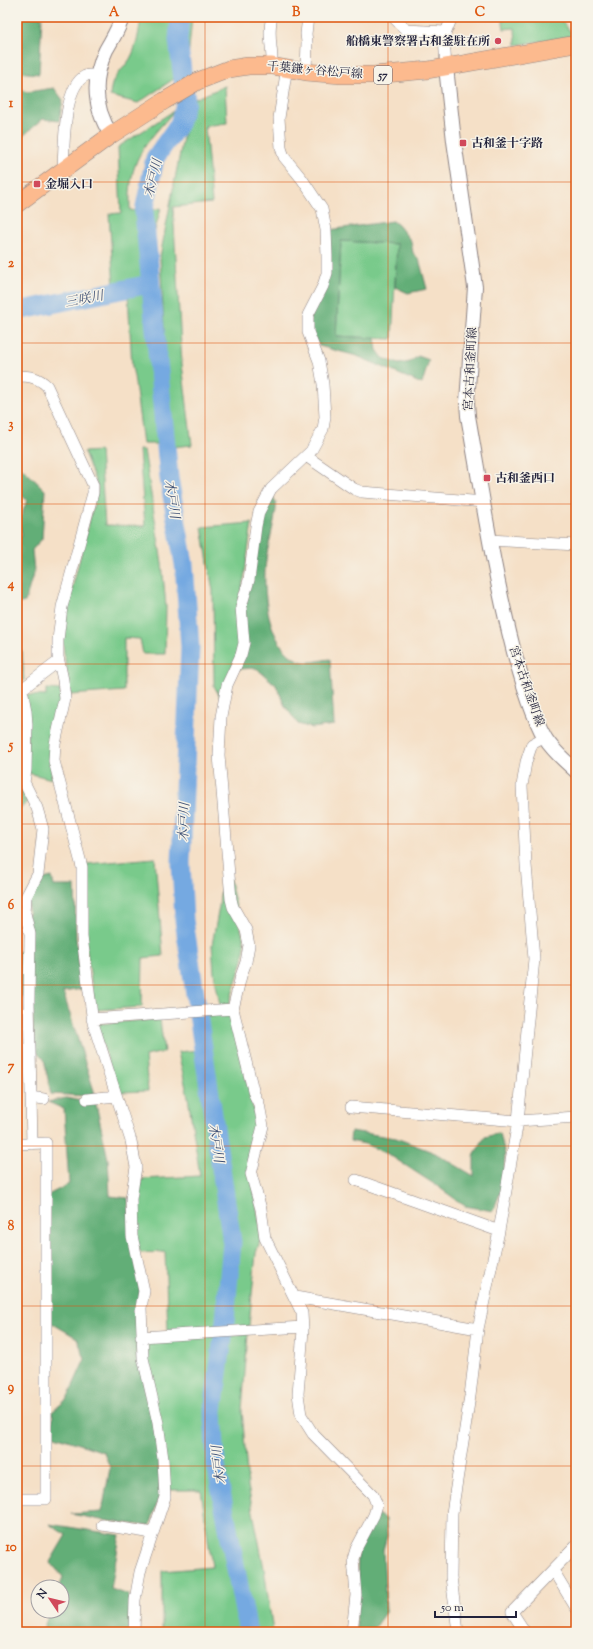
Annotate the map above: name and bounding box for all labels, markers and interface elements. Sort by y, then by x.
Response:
text: A [109,4,120,22]
text: B [292,4,301,22]
text: C [475,4,485,22]
place label: 船橋東警察署古和釜駐在所 [346,33,490,51]
marker: 船橋東警察署古和釜駐在所 [493,36,503,46]
street label: 千葉鎌ヶ谷松戸線 [266,58,364,84]
road number: 57 [374,66,392,84]
text: 1 [9,95,14,113]
place label: 古和釜十字路 [471,135,543,153]
marker: 古和釜十字路 [458,138,468,148]
water label: 木戸川 [140,155,168,200]
place label: 金堀入口 [45,176,93,194]
marker: 金堀入口 [32,179,42,189]
text: 2 [8,255,15,273]
water label: 三咲川 [64,287,107,313]
street label: 宮本古和釜町線 [460,327,482,411]
text: 3 [8,416,14,434]
place label: 古和釜西口 [495,470,555,488]
marker: 古和釜西口 [482,473,492,483]
water label: 木戸川 [159,479,183,522]
text: 4 [7,576,15,594]
street label: 宮本古和釜町線 [504,644,548,729]
text: 5 [8,737,14,755]
water label: 木戸川 [175,800,195,842]
text: 6 [8,897,15,915]
text: 7 [8,1058,15,1076]
water label: 木戸川 [203,1123,227,1166]
text: 8 [8,1218,15,1236]
text: 9 [8,1379,15,1397]
water label: 木戸川 [208,1442,231,1485]
text: 10 [5,1539,17,1557]
north arrow [30,1579,70,1619]
text: N [33,1585,52,1603]
scale bar [435,1593,516,1619]
text: 50 m [440,1599,464,1617]

